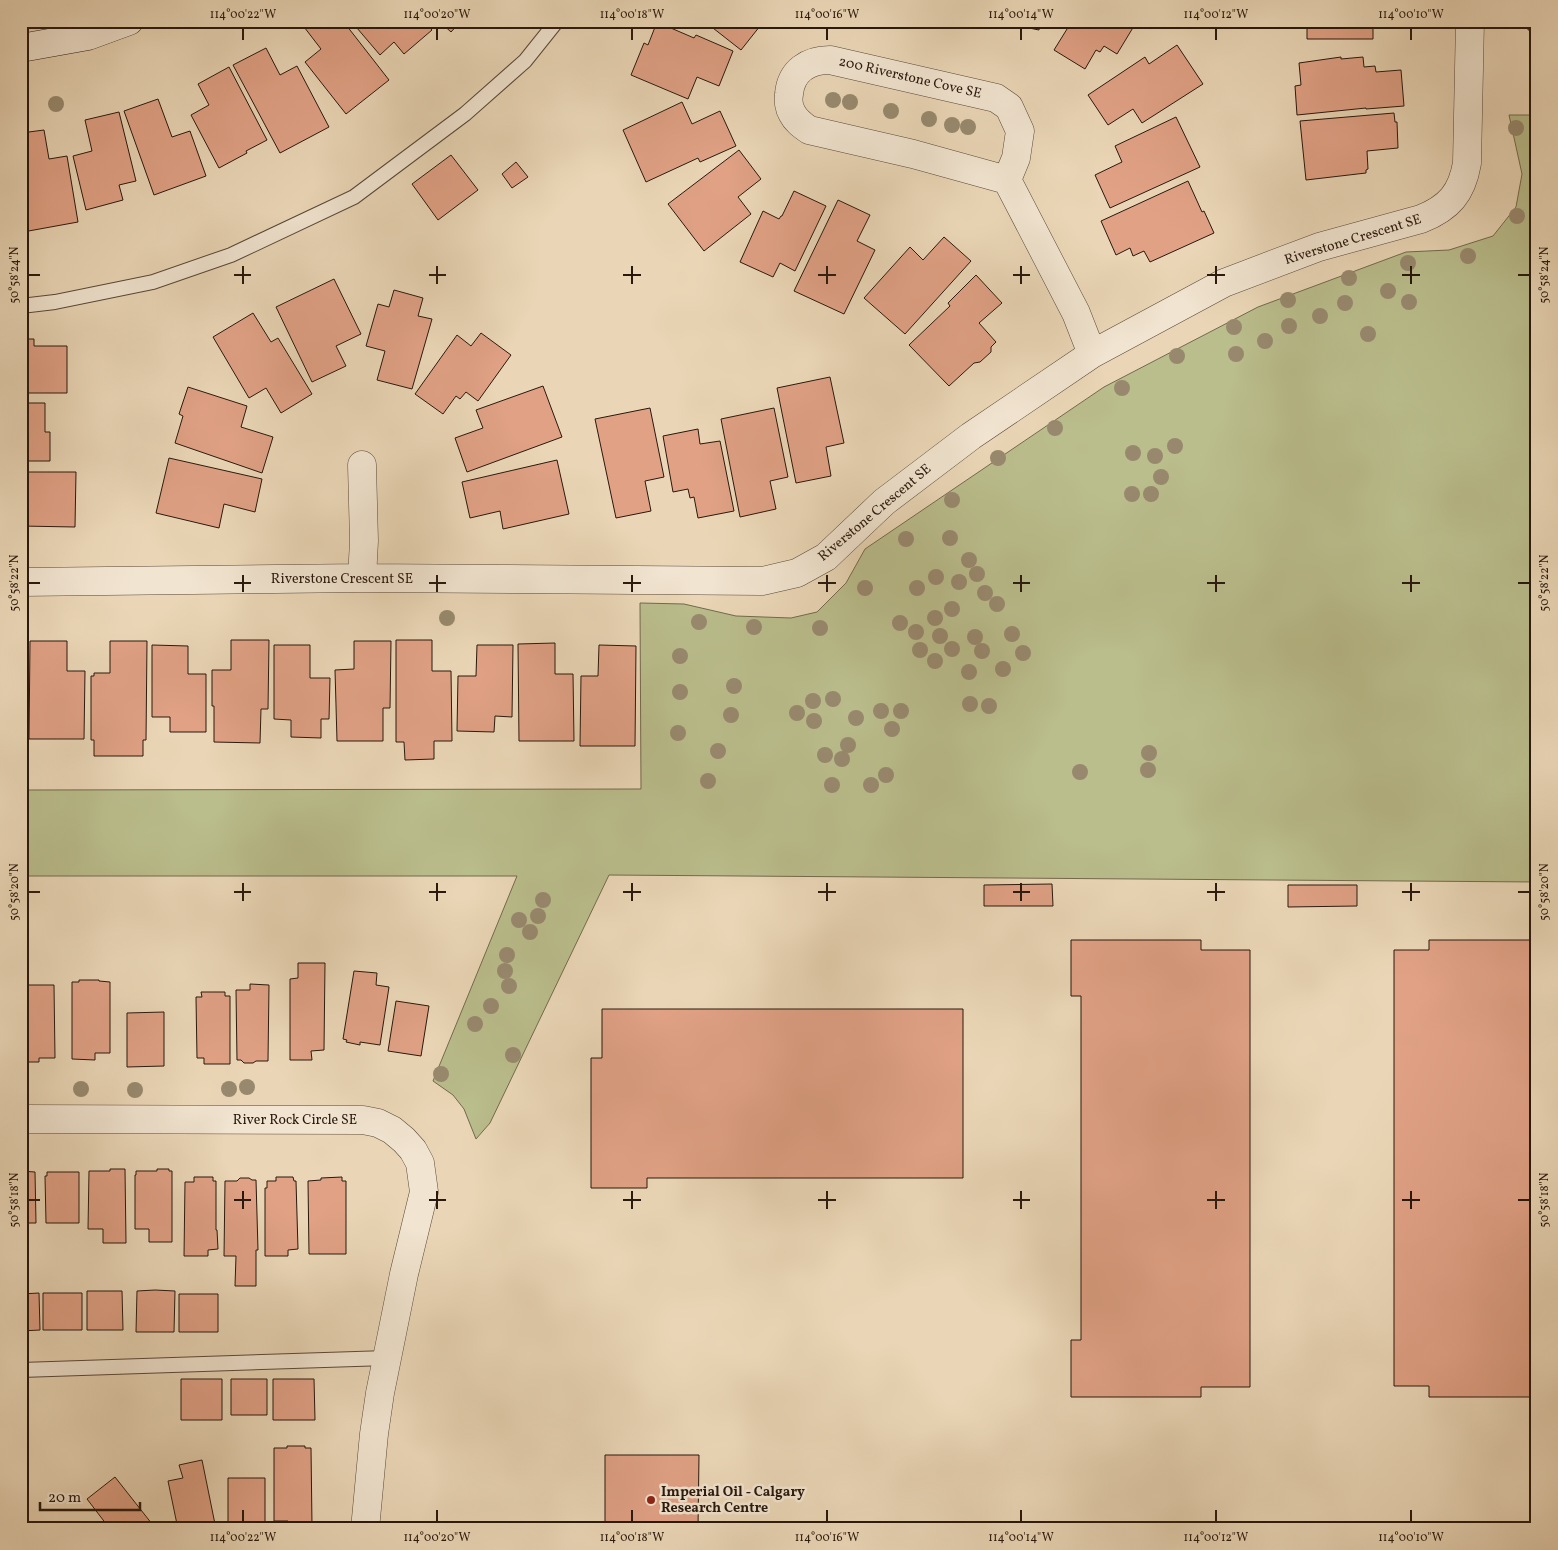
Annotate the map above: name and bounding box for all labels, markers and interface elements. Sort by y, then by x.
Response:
text: 114°00'22"W [210,7,276,23]
text: 114°00'20"W [403,7,471,23]
text: 114°00'18"W [600,7,664,23]
text: 114°00'16"W [795,7,859,23]
text: 114°00'14"W [988,7,1054,23]
text: 114°00'12"W [1184,7,1248,23]
text: 114°00'10"W [1378,7,1444,23]
street label: 200 Riverstone Cove SE [837,52,983,104]
street label: Riverstone Crescent SE [1282,210,1424,270]
text: 50°58'24"N [7,246,23,304]
text: 50°58'24"N [1537,246,1553,304]
street label: Riverstone Crescent SE [814,460,936,566]
text: 50°58'22"N [7,555,23,611]
text: 50°58'22"N [1537,555,1553,611]
street label: Riverstone Crescent SE [271,570,413,589]
text: 50°58'20"N [7,863,23,921]
text: 50°58'20"N [1537,863,1553,921]
street label: River Rock Circle SE [233,1111,357,1130]
text: 50°58'18"N [7,1172,23,1228]
text: 50°58'18"N [1537,1172,1553,1228]
scale bar [40,1480,140,1512]
place label: Imperial Oil - Calgary Research Centre [661,1483,805,1518]
text: 20 m [48,1488,81,1509]
marker: Imperial Oil - Calgary Research Centre [645,1494,657,1506]
text: 114°00'22"W [210,1530,276,1546]
text: 114°00'20"W [403,1530,471,1546]
text: 114°00'18"W [600,1530,664,1546]
text: 114°00'16"W [795,1530,859,1546]
text: 114°00'14"W [988,1530,1054,1546]
text: 114°00'12"W [1184,1530,1248,1546]
text: 114°00'10"W [1378,1530,1444,1546]

